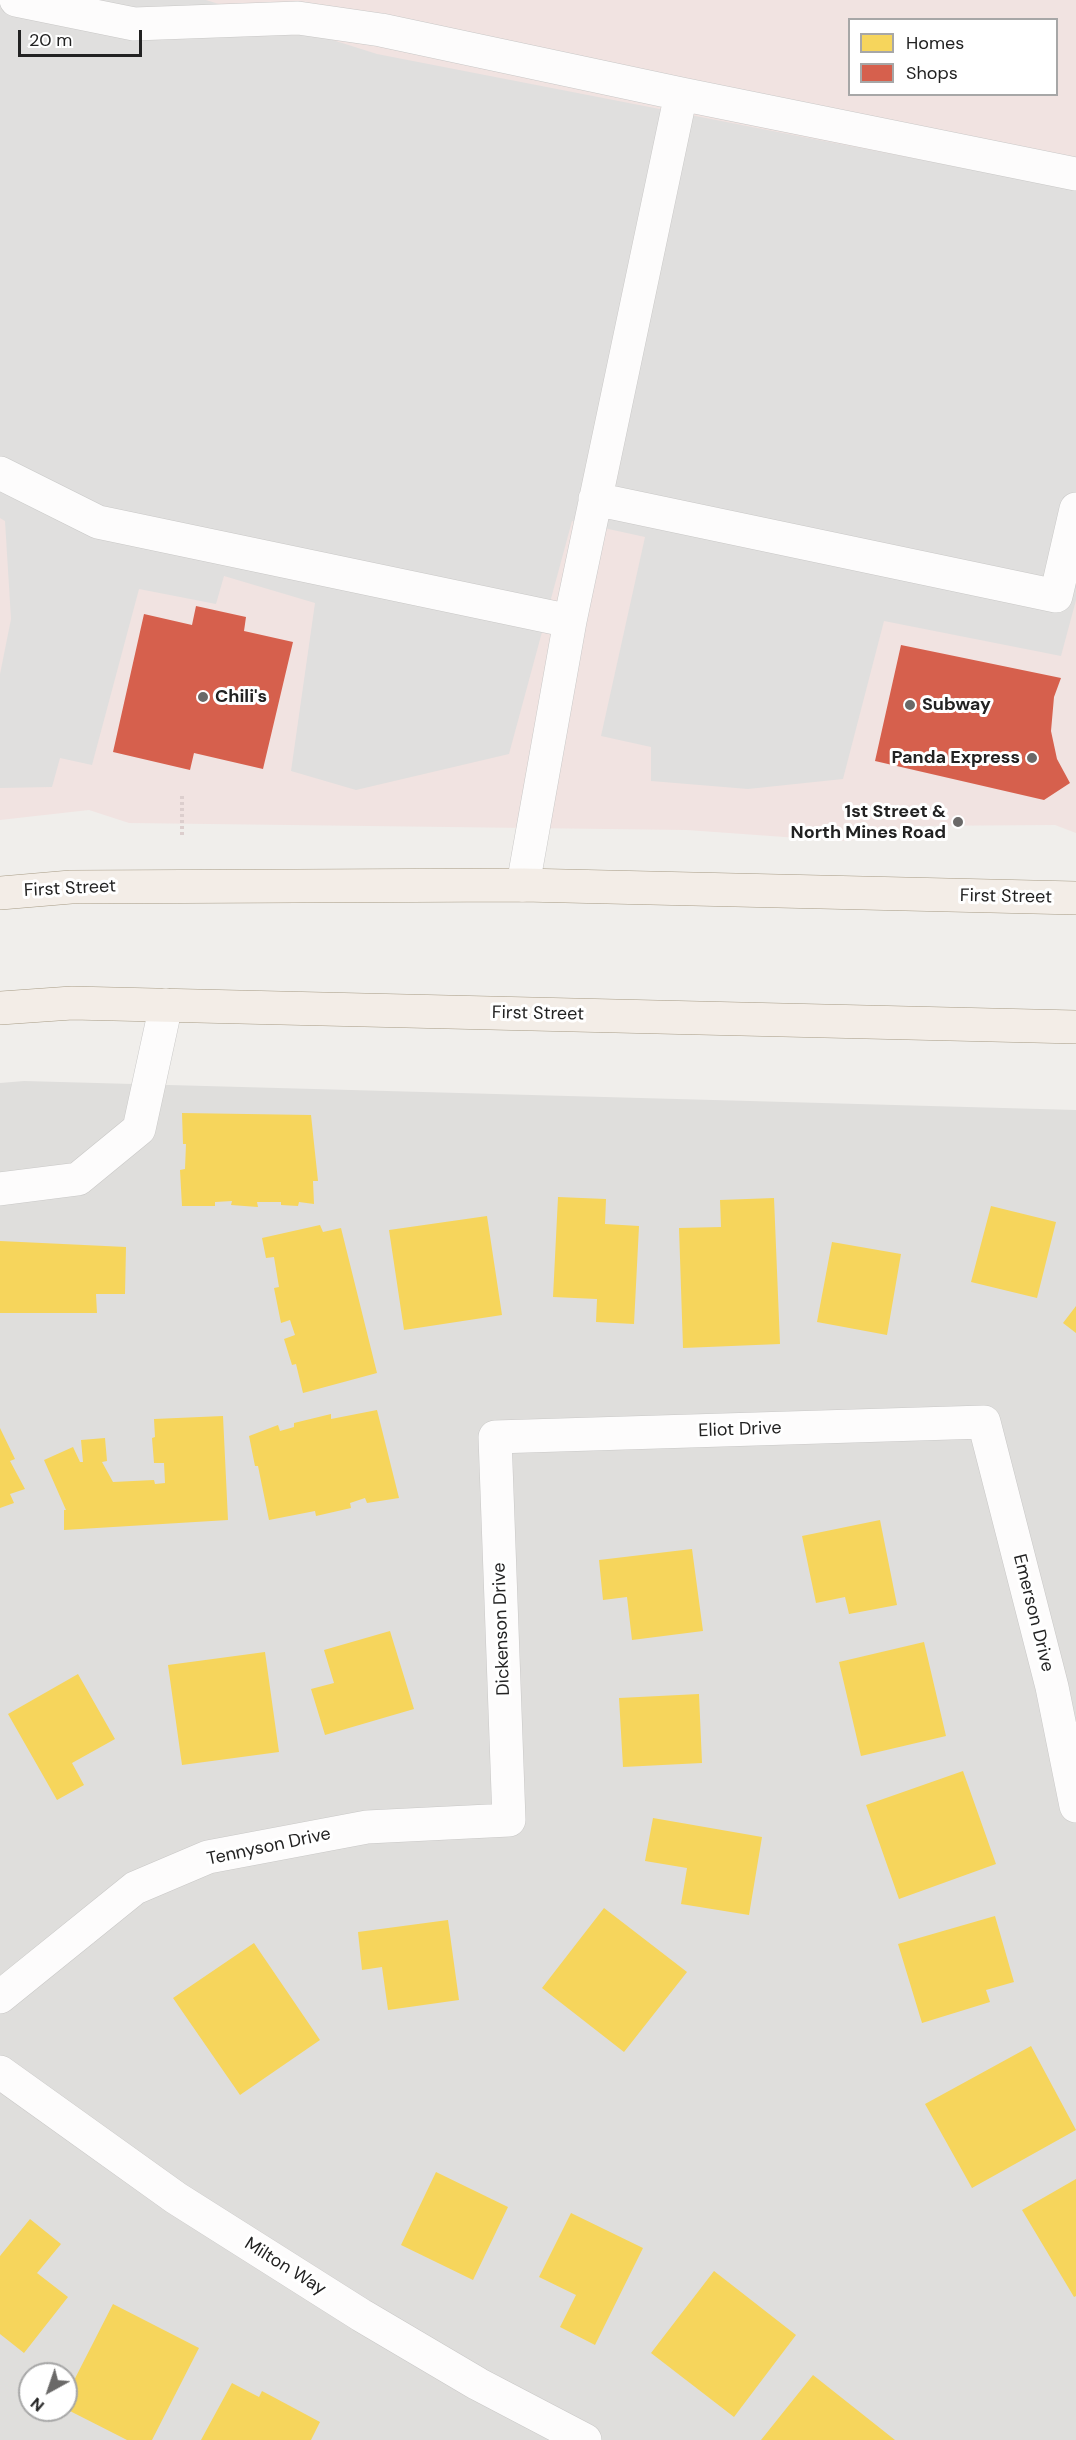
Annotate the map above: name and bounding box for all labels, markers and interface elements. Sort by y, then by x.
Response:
scale bar [21,18,146,56]
legend [848,18,1058,96]
text: 20 m [29,28,72,52]
text: Homes [906,31,964,55]
text: Shops [906,61,958,85]
place label: Chili's [215,686,267,708]
marker: Chili's [196,690,210,704]
place label: Subway [922,694,991,716]
marker: Subway [903,698,917,712]
place label: Panda Express [892,747,1020,769]
marker: Panda Express [1025,751,1039,765]
place label: 1st Street & North Mines Road [791,801,946,844]
marker: 1st Street & North Mines Road [951,815,965,829]
street label: First Street [23,876,117,902]
street label: First Street [960,885,1052,909]
street label: First Street [492,1002,584,1026]
street label: Eliot Drive [698,1418,782,1442]
street label: Emerson Drive [1008,1552,1058,1674]
street label: Dickenson Drive [489,1562,515,1696]
street label: Tennyson Drive [205,1823,333,1871]
street label: Milton Way [240,2233,330,2301]
north arrow [18,2362,78,2422]
text: N [26,2393,49,2416]

